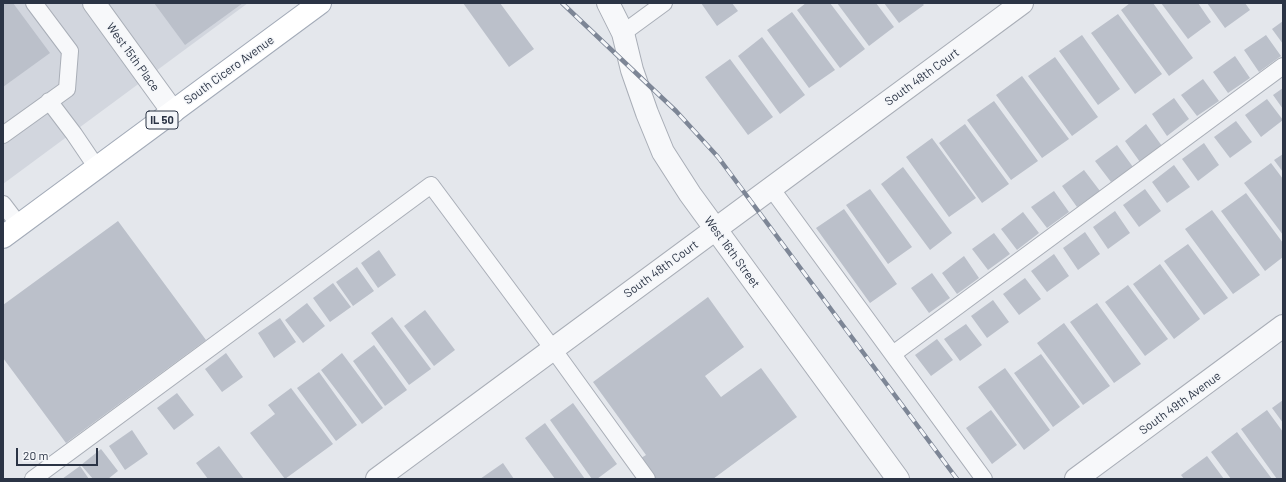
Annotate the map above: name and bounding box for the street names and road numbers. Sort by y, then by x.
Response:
street label: West 15th Place [103,20,163,94]
street label: South Cicero Avenue [181,33,277,107]
street label: South 48th Court [882,45,962,109]
road number: IL 50 [146,111,178,129]
street label: West 16th Street [701,213,763,291]
street label: South 48th Court [621,237,701,301]
street label: South 49th Avenue [1136,369,1224,437]

